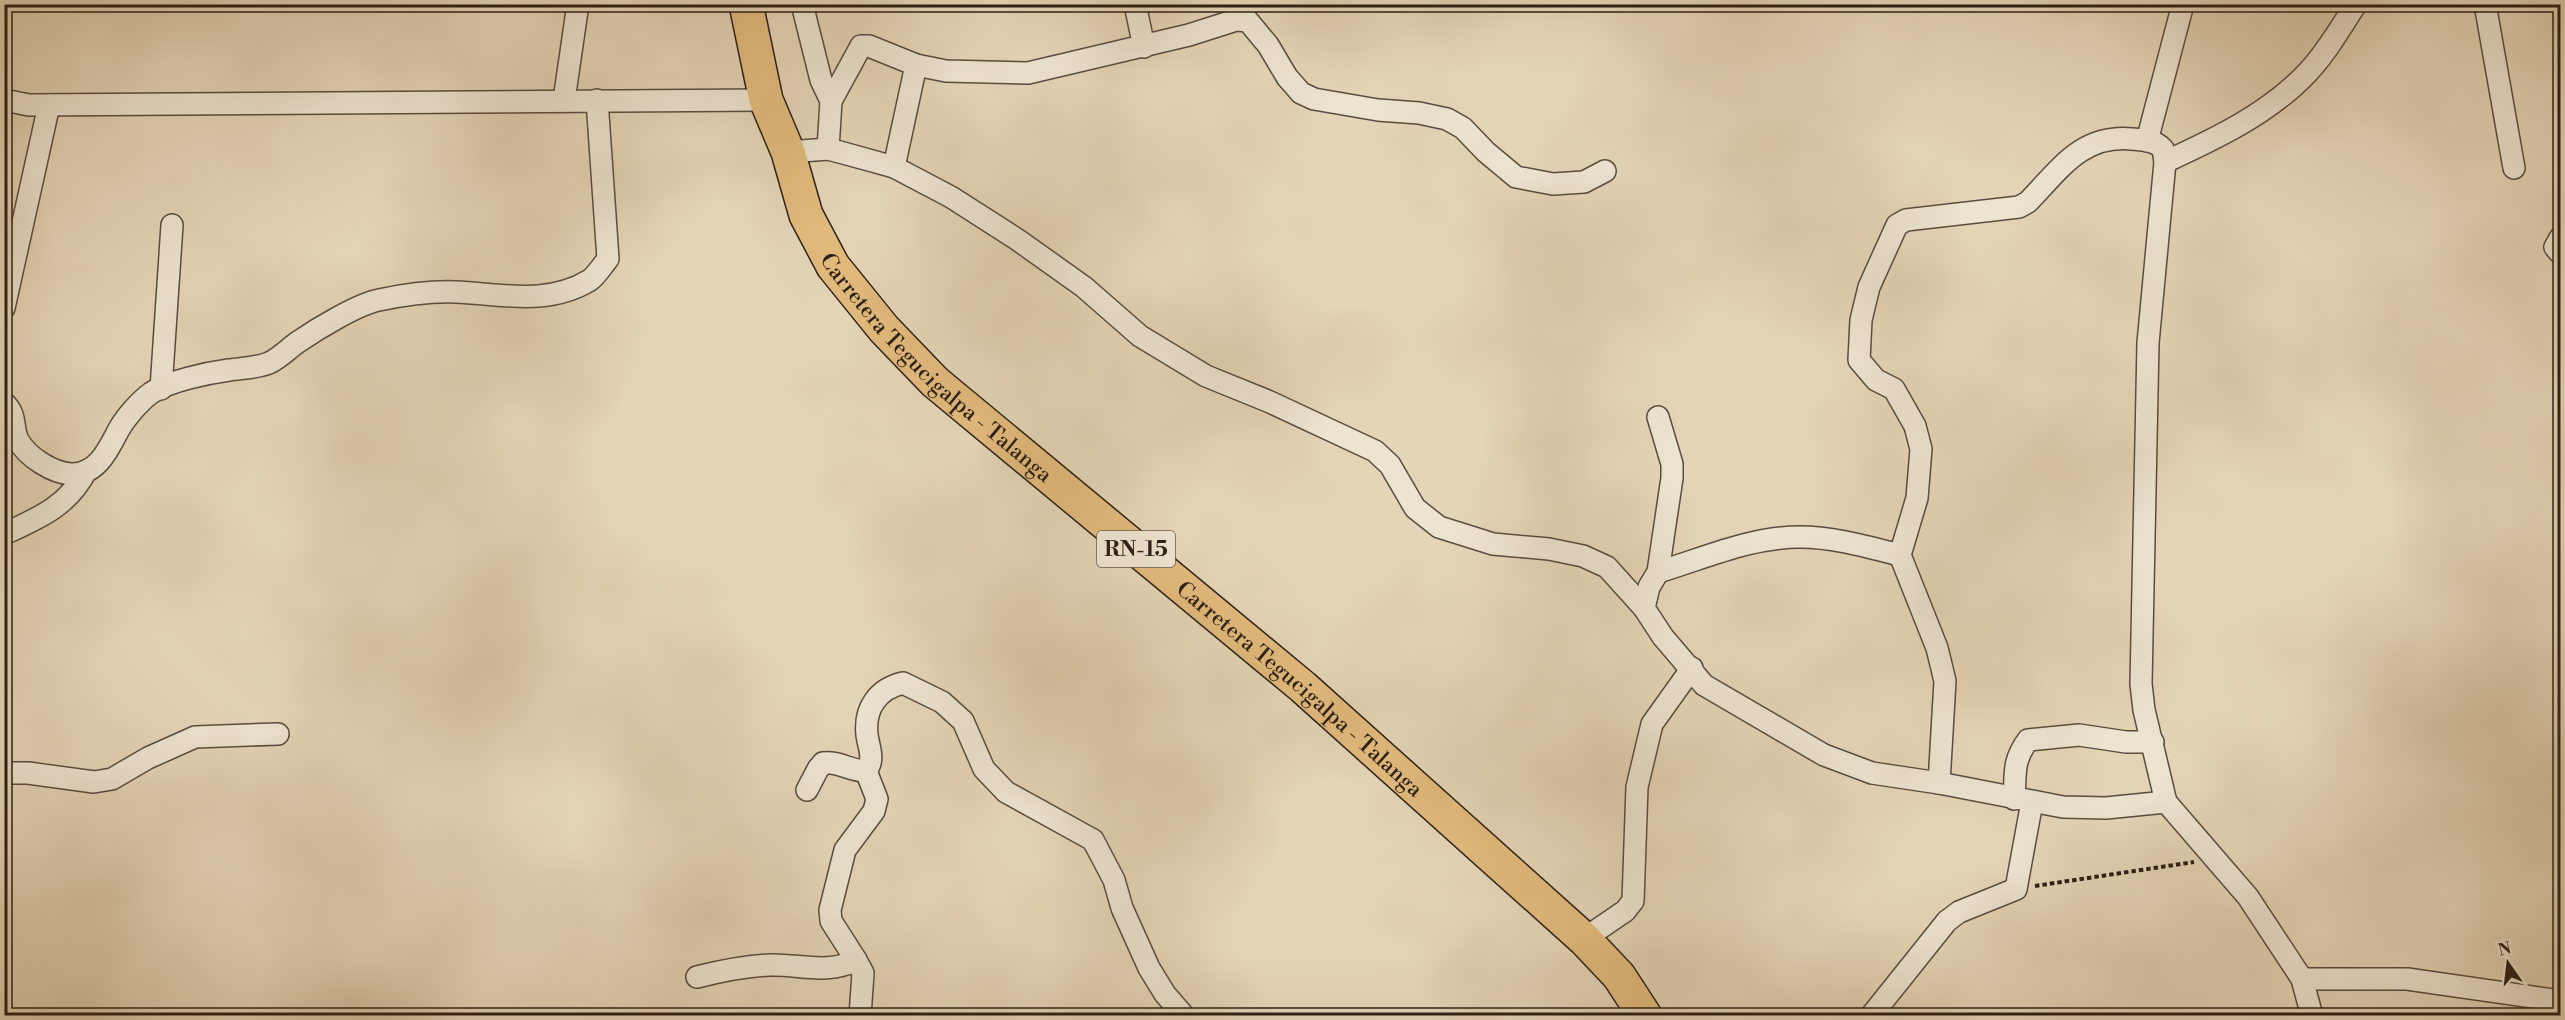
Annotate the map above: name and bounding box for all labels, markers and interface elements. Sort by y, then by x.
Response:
street label: Carretera Tegucigalpa - Talanga [814,249,1058,489]
road number: RN-15 [1097,531,1175,567]
street label: Carretera Tegucigalpa - Talanga [1170,576,1429,804]
north arrow [2478,933,2538,993]
text: N [2496,938,2514,961]

